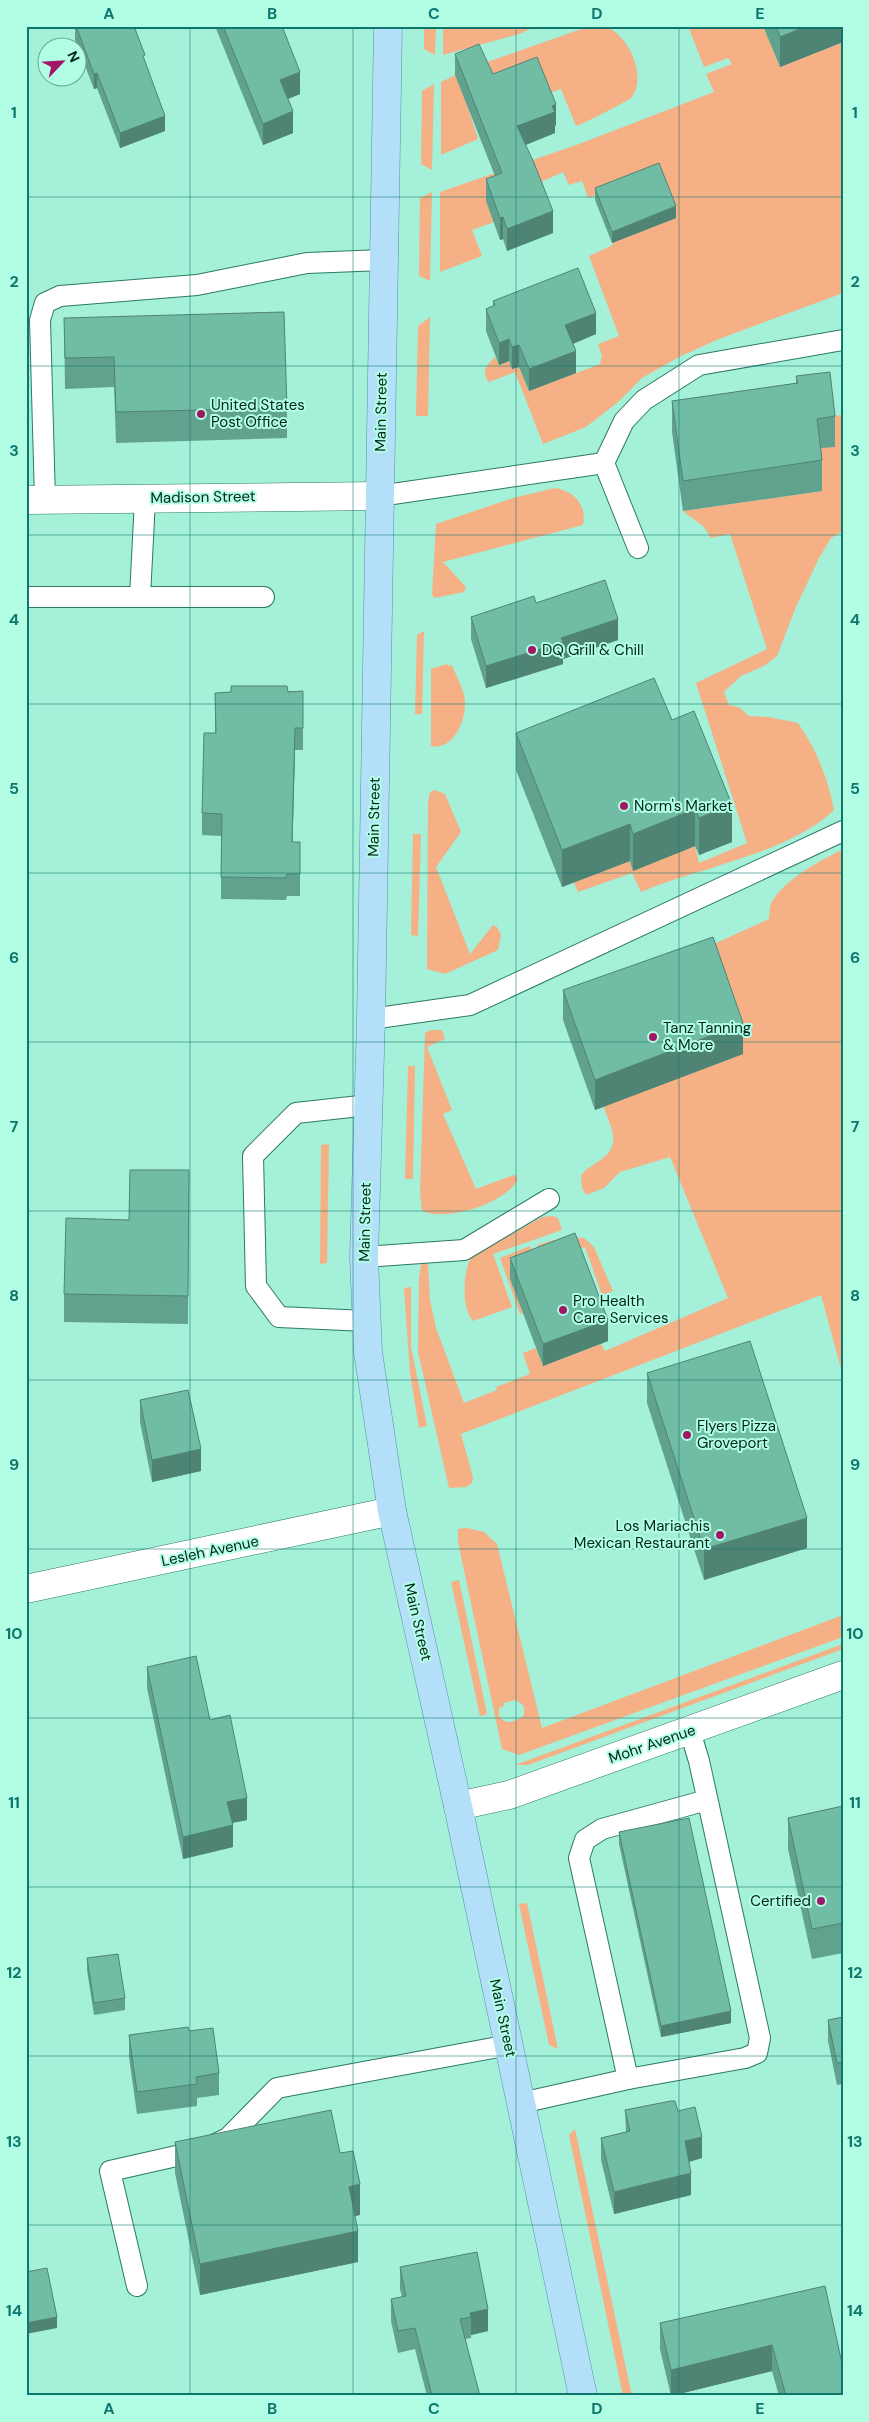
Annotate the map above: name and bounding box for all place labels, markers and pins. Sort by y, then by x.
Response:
place label: United States Post Office [211,395,305,432]
marker: United States Post Office [195,408,207,420]
place label: DQ Grill & Chill [542,640,644,660]
marker: DQ Grill & Chill [526,644,538,656]
place label: Norm's Market [634,796,733,816]
marker: Norm's Market [618,800,630,812]
place label: Tanz Tanning & More [663,1018,751,1055]
marker: Tanz Tanning & More [647,1031,659,1043]
place label: Pro Health Care Services [573,1291,669,1328]
marker: Pro Health Care Services [557,1304,569,1316]
place label: Flyers Pizza Groveport [697,1416,776,1453]
marker: Flyers Pizza Groveport [681,1429,693,1441]
place label: Los Mariachis Mexican Restaurant [574,1516,710,1553]
marker: Los Mariachis Mexican Restaurant [714,1529,726,1541]
place label: Certified [750,1891,811,1911]
marker: Certified [815,1895,827,1907]

